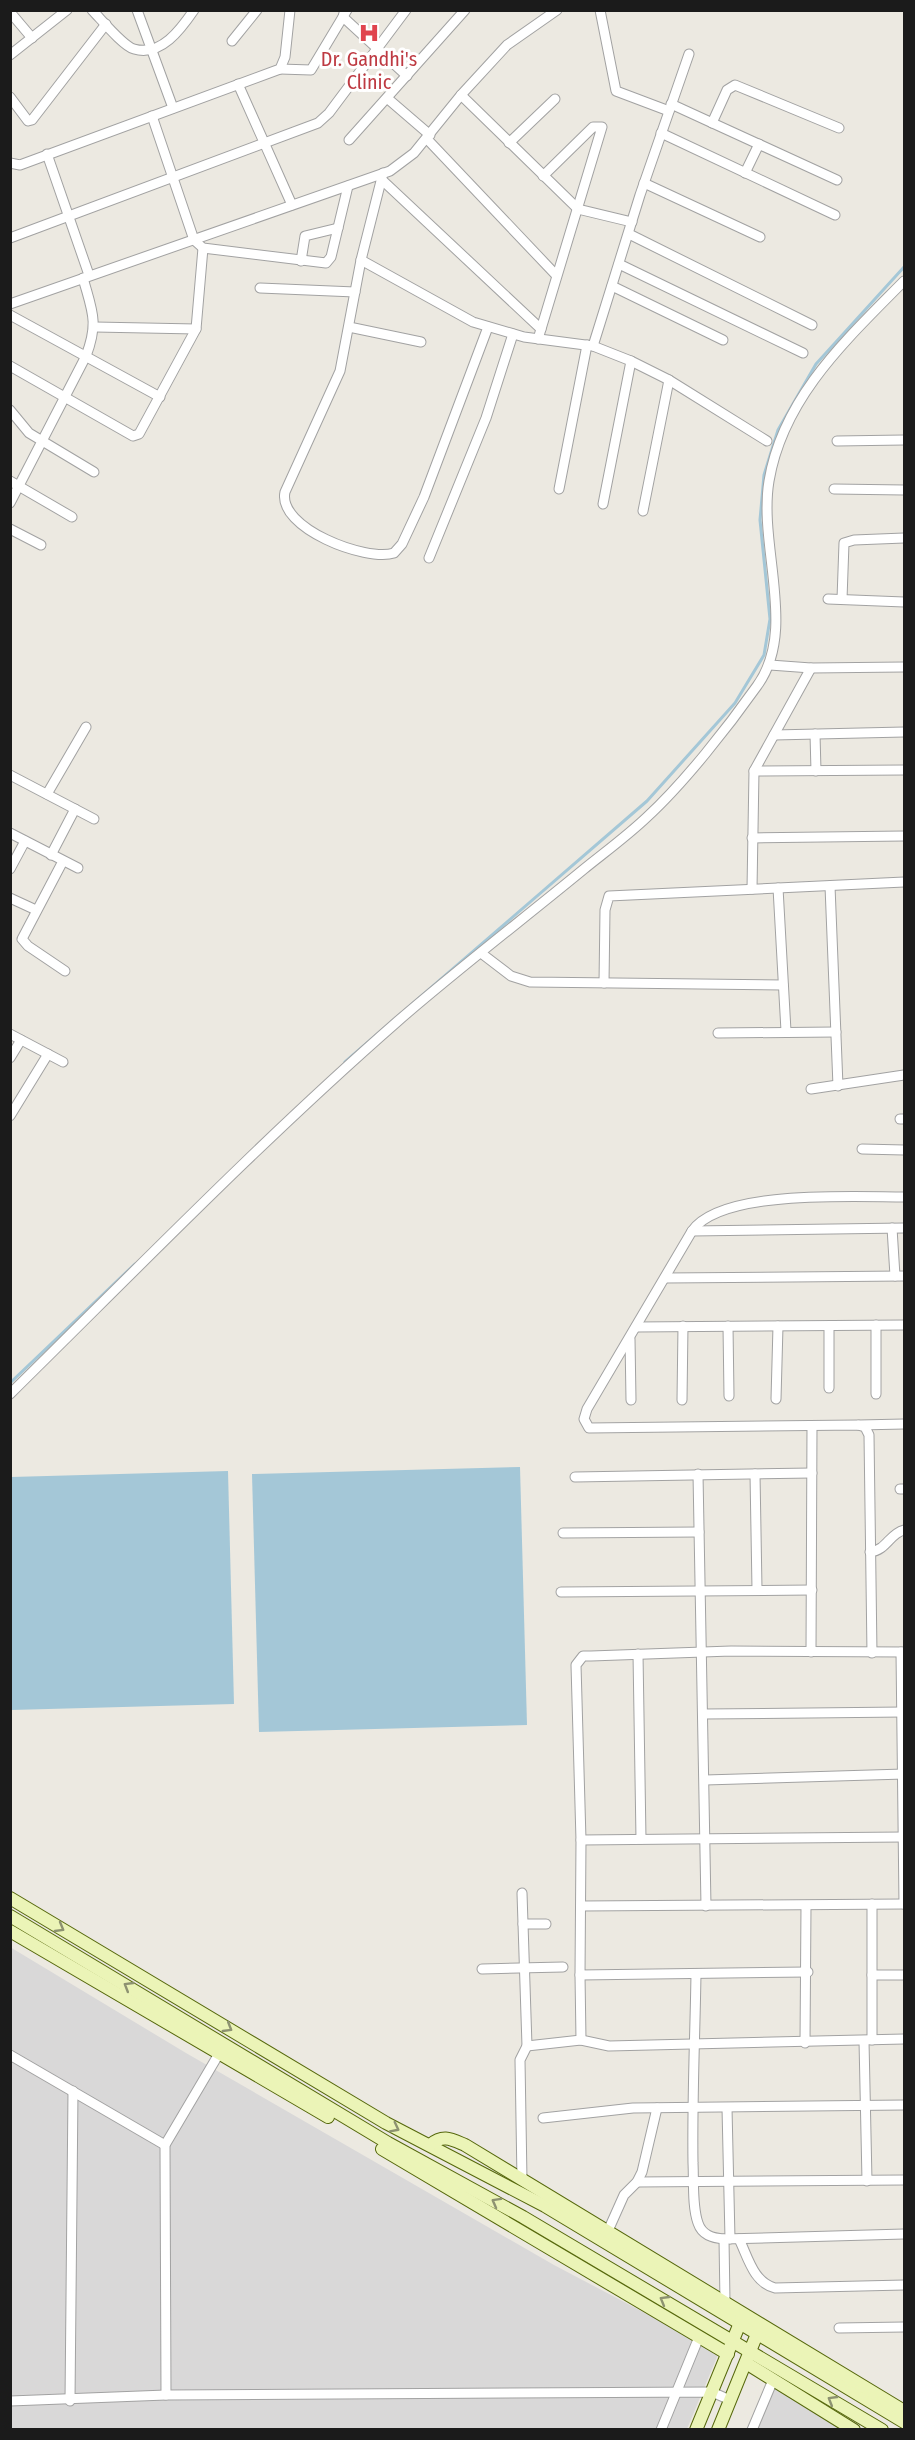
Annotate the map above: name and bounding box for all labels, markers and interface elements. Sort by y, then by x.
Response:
hospital icon: Dr. Gandhi's Clinic [357,21,381,45]
place label: Dr. Gandhi's Clinic [321,47,417,94]
one-way arrow [54,1921,64,1932]
one-way arrow [124,1982,134,1994]
one-way arrow [222,2021,232,2033]
one-way arrow [389,2121,400,2132]
one-way arrow [491,2198,502,2209]
one-way arrow [660,2295,670,2307]
one-way arrow [828,2395,838,2407]

